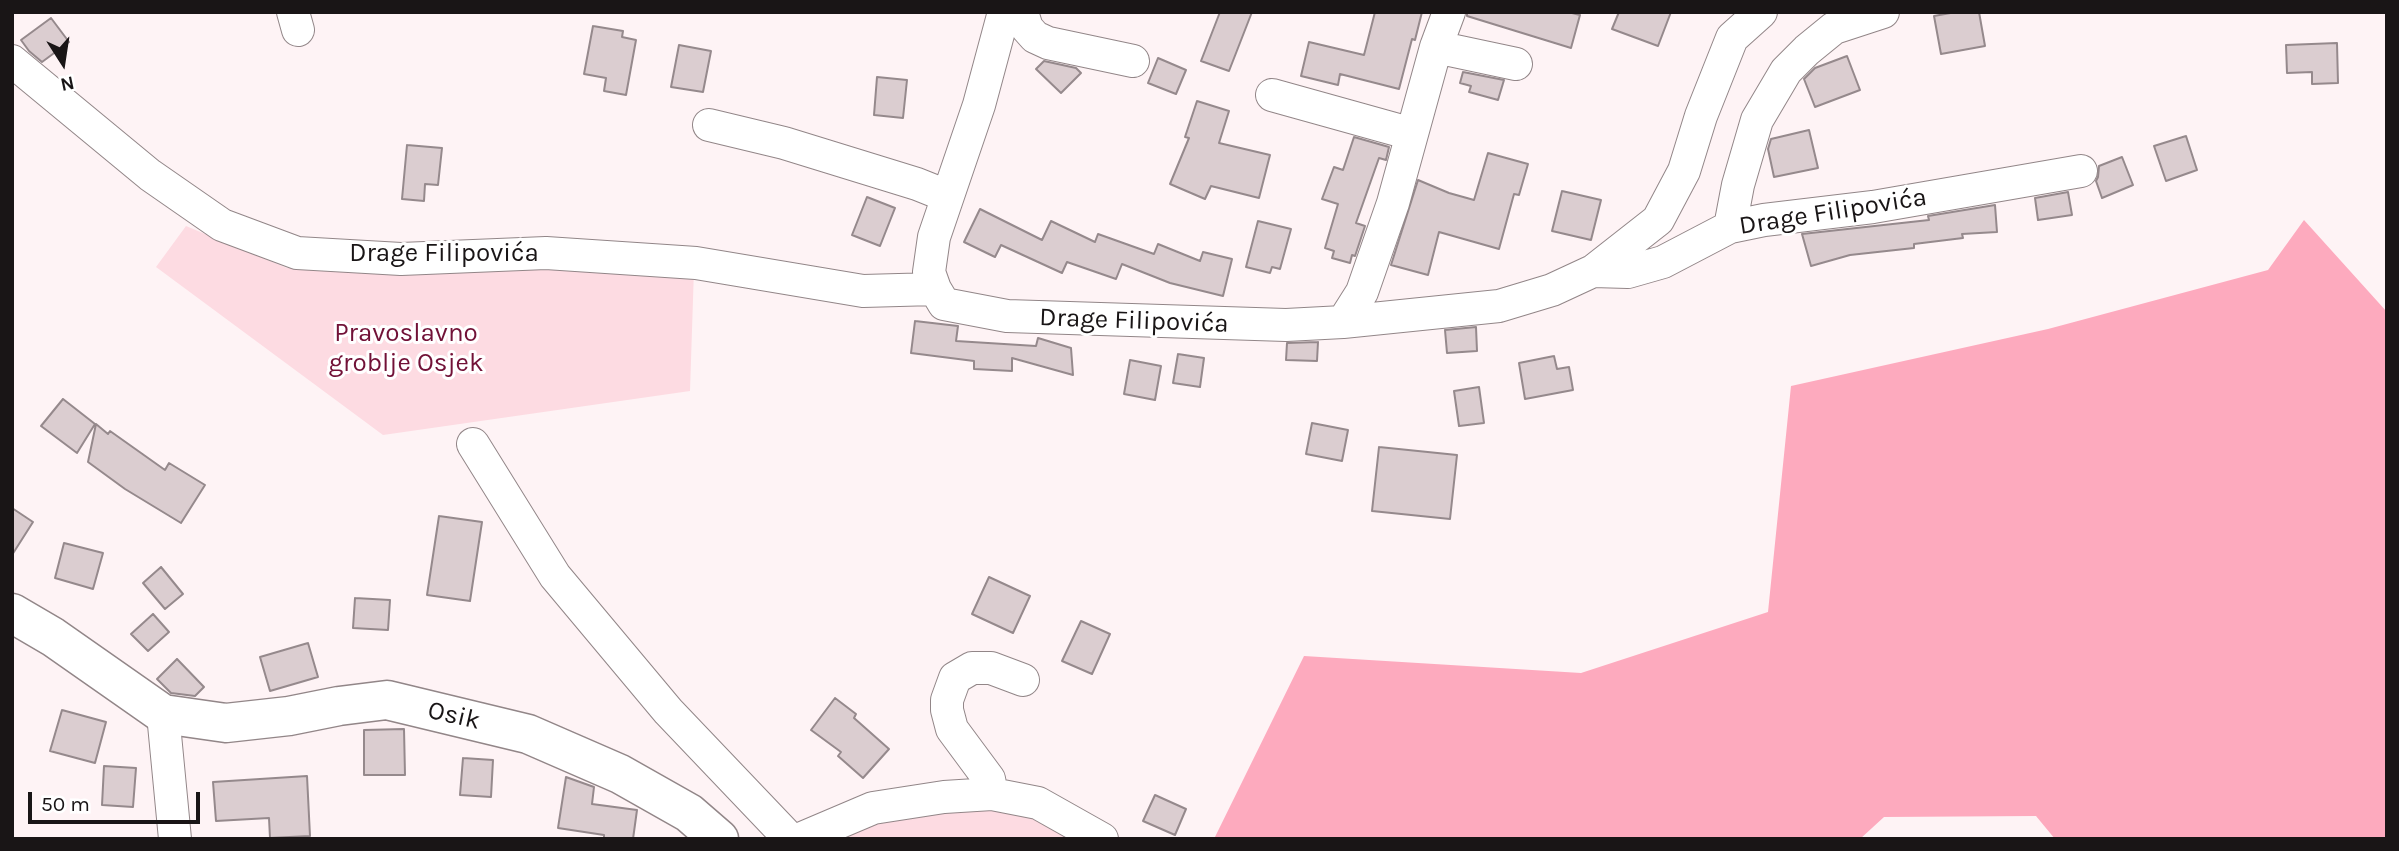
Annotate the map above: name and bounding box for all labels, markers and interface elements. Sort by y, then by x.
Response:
north arrow [28,28,98,98]
text: N [58,71,76,96]
street label: Drage Filipovića [1737,182,1929,242]
street label: Drage Filipovića [349,238,539,270]
street label: Drage Filipovića [1039,302,1229,340]
park label: Pravoslavno groblje Osjek [328,318,484,380]
street label: Osik [425,695,483,737]
scale bar [32,778,203,822]
text: 50 m [41,792,90,816]

